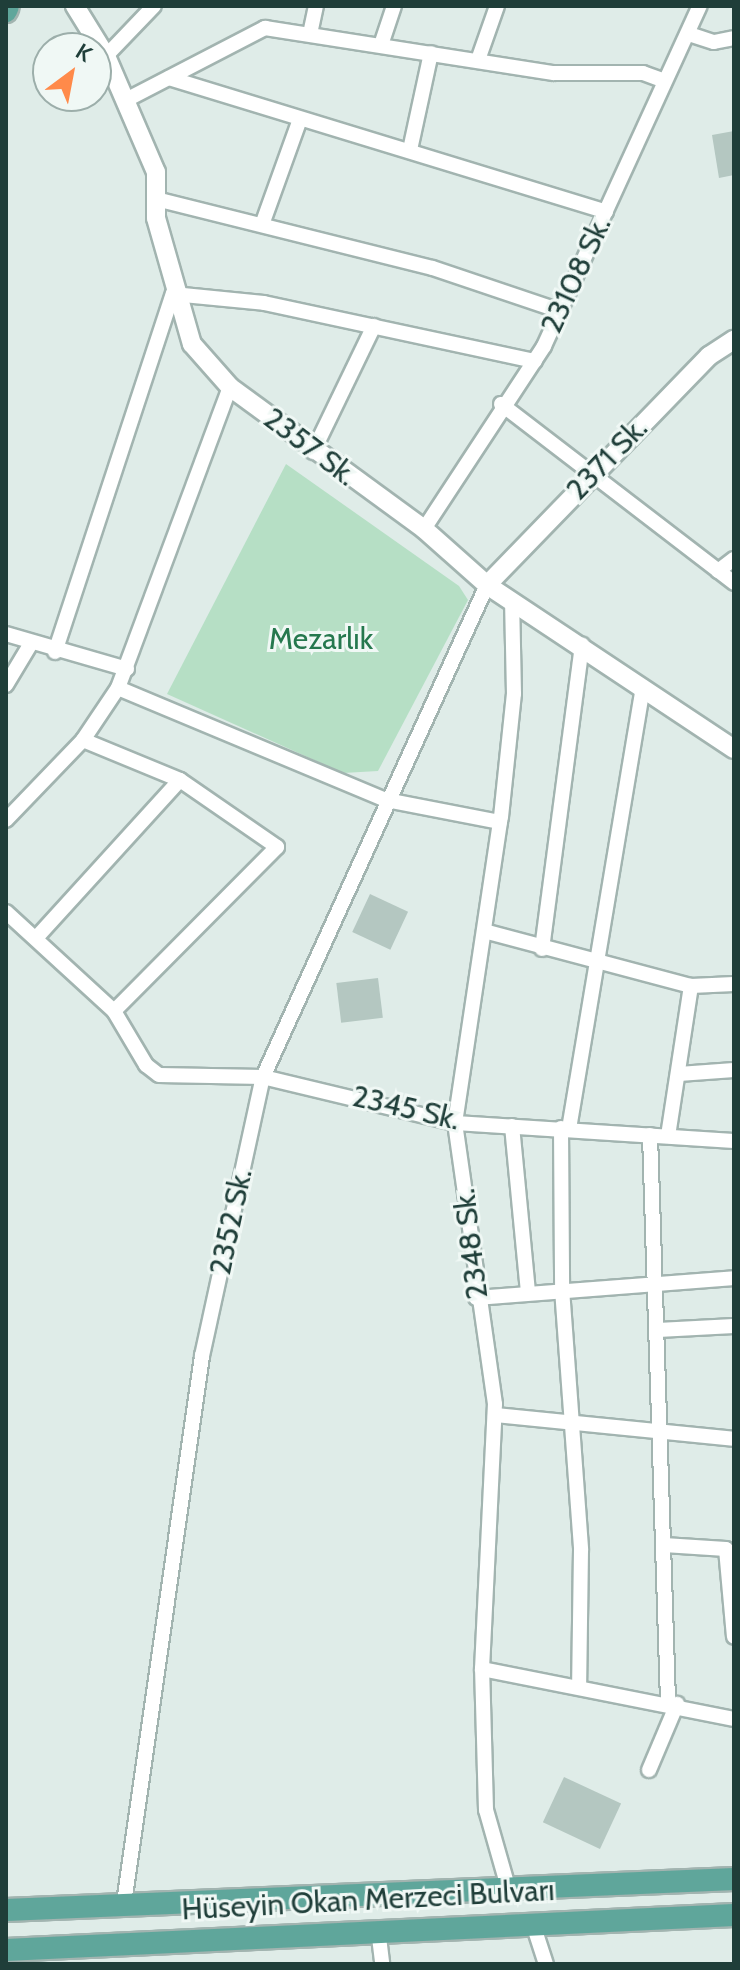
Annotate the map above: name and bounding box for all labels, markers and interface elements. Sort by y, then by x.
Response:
north arrow [32,32,112,112]
text: K [71,38,97,68]
street label: 23108 Sk. [533,211,619,339]
street label: 2357 Sk. [256,400,364,494]
street label: 2371 Sk. [559,410,655,508]
park label: Mezarlık [269,621,373,657]
street label: 2345 Sk. [349,1078,463,1138]
street label: 2352 Sk. [202,1166,260,1278]
street label: 2348 Sk. [446,1187,496,1301]
street label: Hüseyin Okan Merzeci Bulvarı [181,1872,555,1928]

